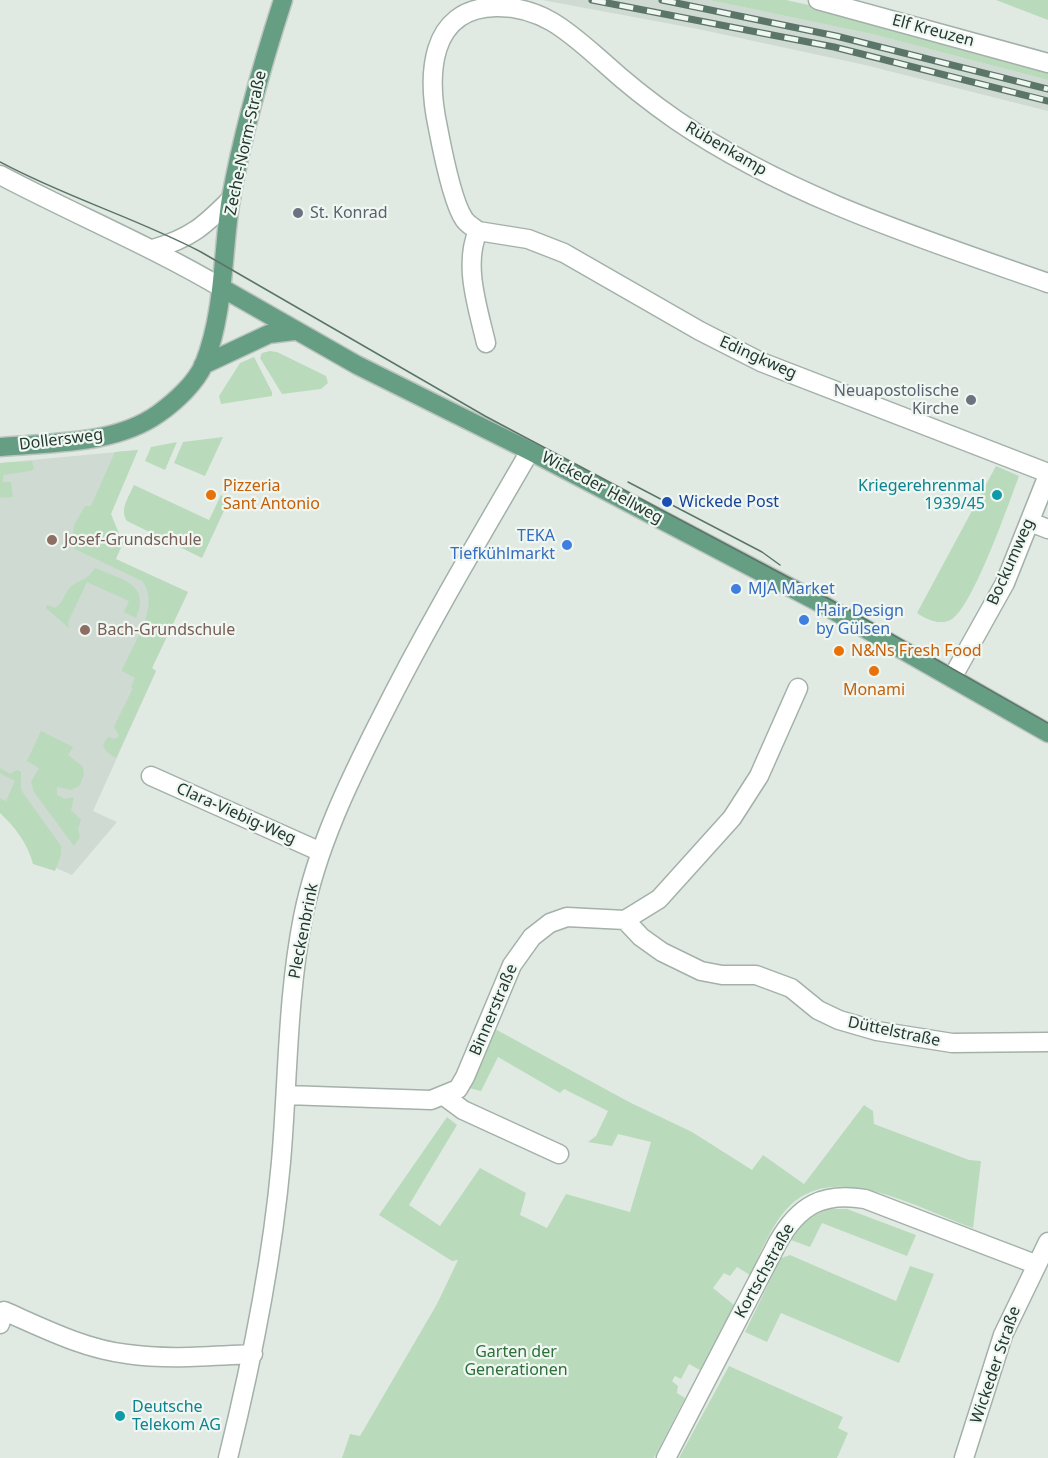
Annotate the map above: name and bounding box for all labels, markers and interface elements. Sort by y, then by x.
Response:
street label: Elf Kreuzen [890,11,976,51]
street label: Zeche-Norm-Straße [221,69,271,217]
street label: Rübenkamp [682,118,770,180]
place label: St. Konrad [310,203,388,223]
marker: St. Konrad [291,206,305,220]
street label: Edingkweg [716,332,800,384]
place label: Neuapostolische Kirche [834,381,959,419]
marker: Neuapostolische Kirche [964,393,978,407]
street label: Dollersweg [18,425,104,455]
street label: Wickeder Hellweg [538,448,666,528]
place label: Pizzeria Sant Antonio [223,476,320,514]
place label: Kriegerehrenmal 1939/45 [858,476,985,514]
marker: Pizzeria Sant Antonio [204,488,218,502]
marker: Kriegerehrenmal 1939/45 [990,488,1004,502]
place label: Wickede Post [679,492,779,512]
marker: Wickede Post [660,495,674,509]
street label: Bockumweg [983,516,1039,608]
place label: TEKA Tiefkühlmarkt [450,526,555,564]
place label: Josef-Grundschule [64,530,202,550]
marker: Josef-Grundschule [45,533,59,547]
marker: TEKA Tiefkühlmarkt [560,538,574,552]
place label: MJA Market [748,579,835,599]
marker: MJA Market [729,582,743,596]
place label: Hair Design by Gülsen [816,601,904,639]
marker: Hair Design by Gülsen [797,613,811,627]
place label: Bach-Grundschule [97,620,235,640]
marker: Bach-Grundschule [78,623,92,637]
place label: N&Ns Fresh Food [851,641,982,661]
marker: N&Ns Fresh Food [832,644,846,658]
marker: Monami [867,664,881,678]
place label: Monami [843,680,905,700]
street label: Clara-Viebig-Weg [173,779,299,849]
street label: Pleckenbrink [285,882,323,980]
street label: Binnerstraße [466,961,522,1059]
street label: Düttelstraße [846,1013,942,1051]
street label: Kortschstraße [731,1220,799,1322]
street label: Wickeder Straße [967,1304,1025,1426]
park label: Garten der Generationen [464,1342,568,1380]
place label: Deutsche Telekom AG [132,1397,221,1435]
marker: Deutsche Telekom AG [113,1409,127,1423]

